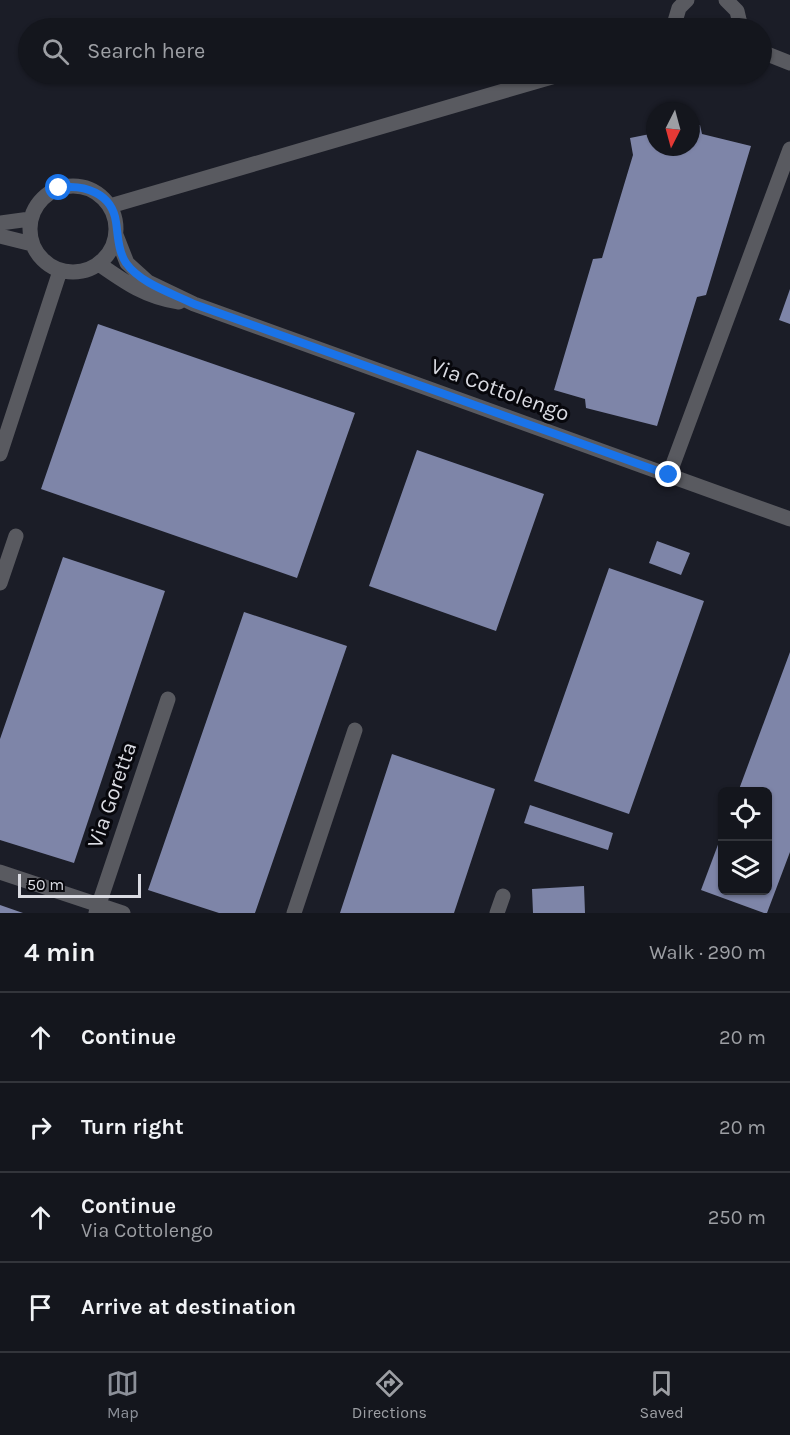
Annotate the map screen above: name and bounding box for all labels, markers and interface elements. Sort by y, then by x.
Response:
search box [18,18,772,84]
icon: search [39,35,72,68]
text: Search here [87,38,205,64]
north arrow [646,102,700,156]
route start [45,174,71,200]
street label: Via Cottolengo [427,353,573,427]
route end [655,461,681,487]
street label: Via Goretta [82,739,142,851]
map controls [718,787,772,895]
button: locate [718,787,772,841]
button: layers [718,841,772,895]
scale bar [18,871,141,898]
text: 50 m [27,875,64,894]
text: 4 min [24,937,95,968]
text: Walk · 290 m [649,941,766,964]
icon: ahead [24,1021,57,1054]
text: Continue [81,1024,176,1050]
text: 20 m [719,1026,766,1049]
icon: right [24,1111,57,1144]
text: Turn right [81,1114,184,1140]
text: 20 m [719,1116,766,1139]
text: Continue [81,1193,176,1219]
icon: ahead [24,1201,57,1234]
text: 250 m [708,1206,766,1229]
text: Via Cottolengo [81,1219,213,1242]
icon: arrive [24,1291,57,1324]
text: Arrive at destination [81,1294,296,1320]
tab: Map [106,1367,139,1422]
tab: Directions [352,1367,427,1422]
tab: Saved [640,1367,684,1422]

